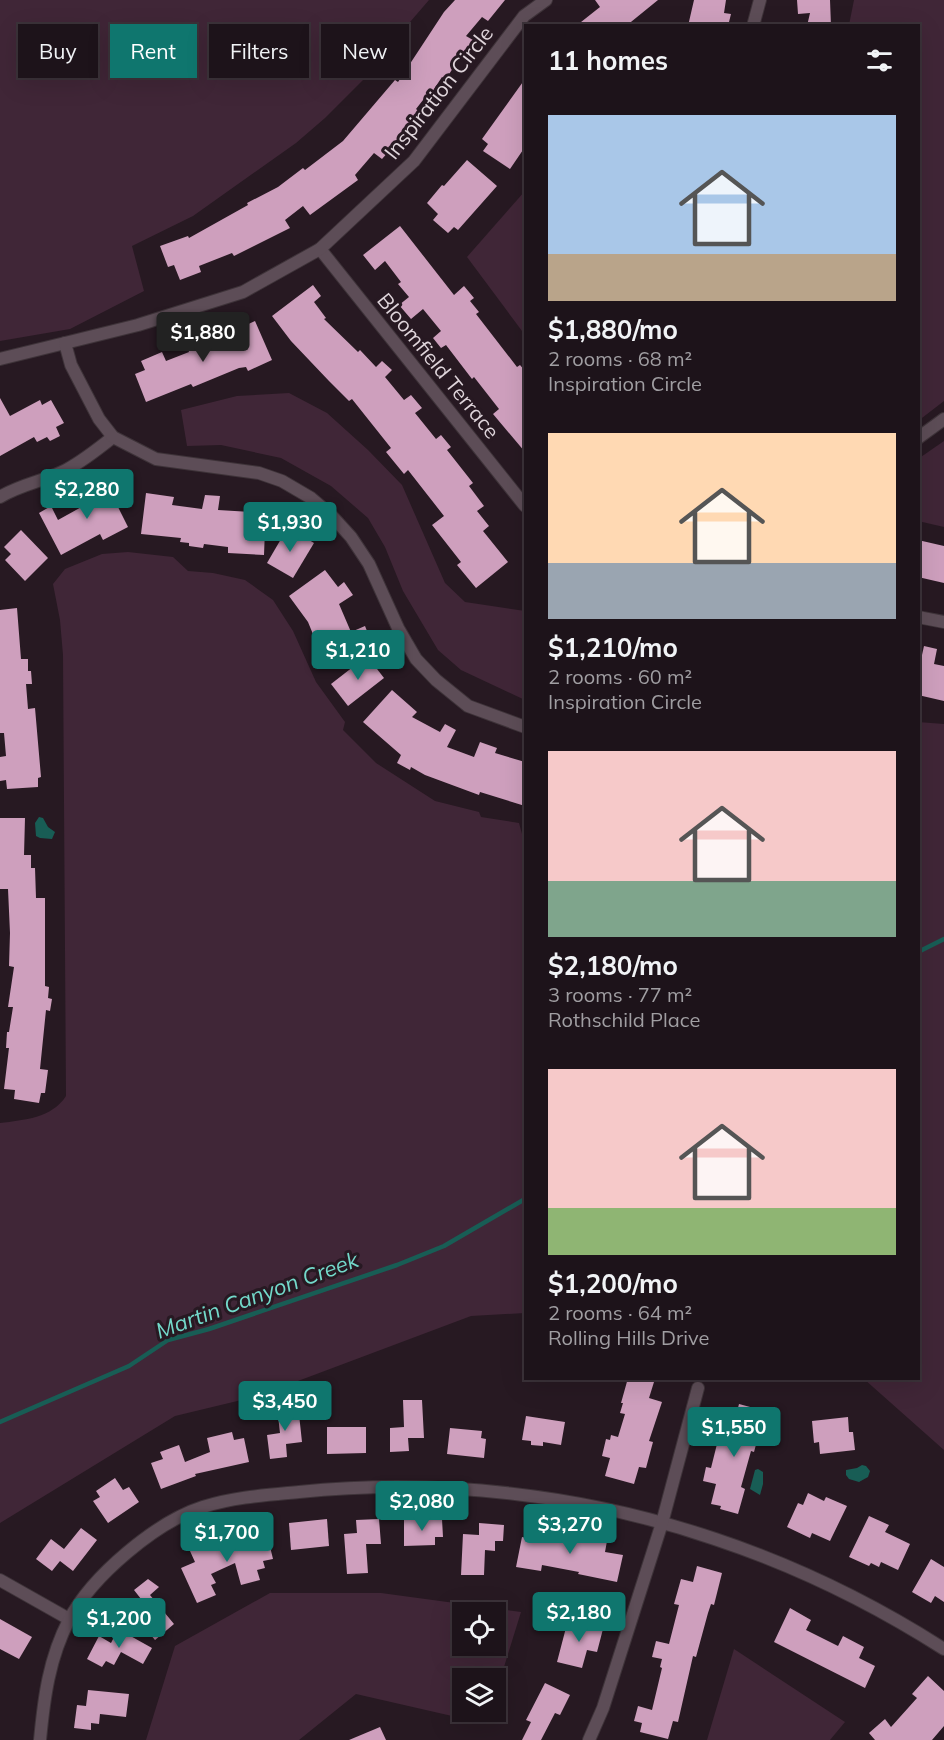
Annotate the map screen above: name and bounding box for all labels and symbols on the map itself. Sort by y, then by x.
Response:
street label: Inspiration Circle [378,21,498,164]
street label: Bloomfield Terrace [372,287,506,444]
pin: $1,880 [154,312,252,363]
pin: $2,280 [38,469,136,520]
pin: $1,930 [241,502,339,553]
pin: $1,210 [309,630,407,681]
water label: Martin Canyon Creek [152,1245,363,1345]
pin: $3,450 [236,1381,334,1432]
pin: $1,550 [685,1407,783,1458]
pin: $2,080 [373,1481,471,1532]
pin: $3,270 [521,1504,619,1555]
pin: $1,700 [178,1512,276,1563]
pin: $2,180 [530,1592,628,1643]
pin: $1,200 [70,1598,168,1649]

